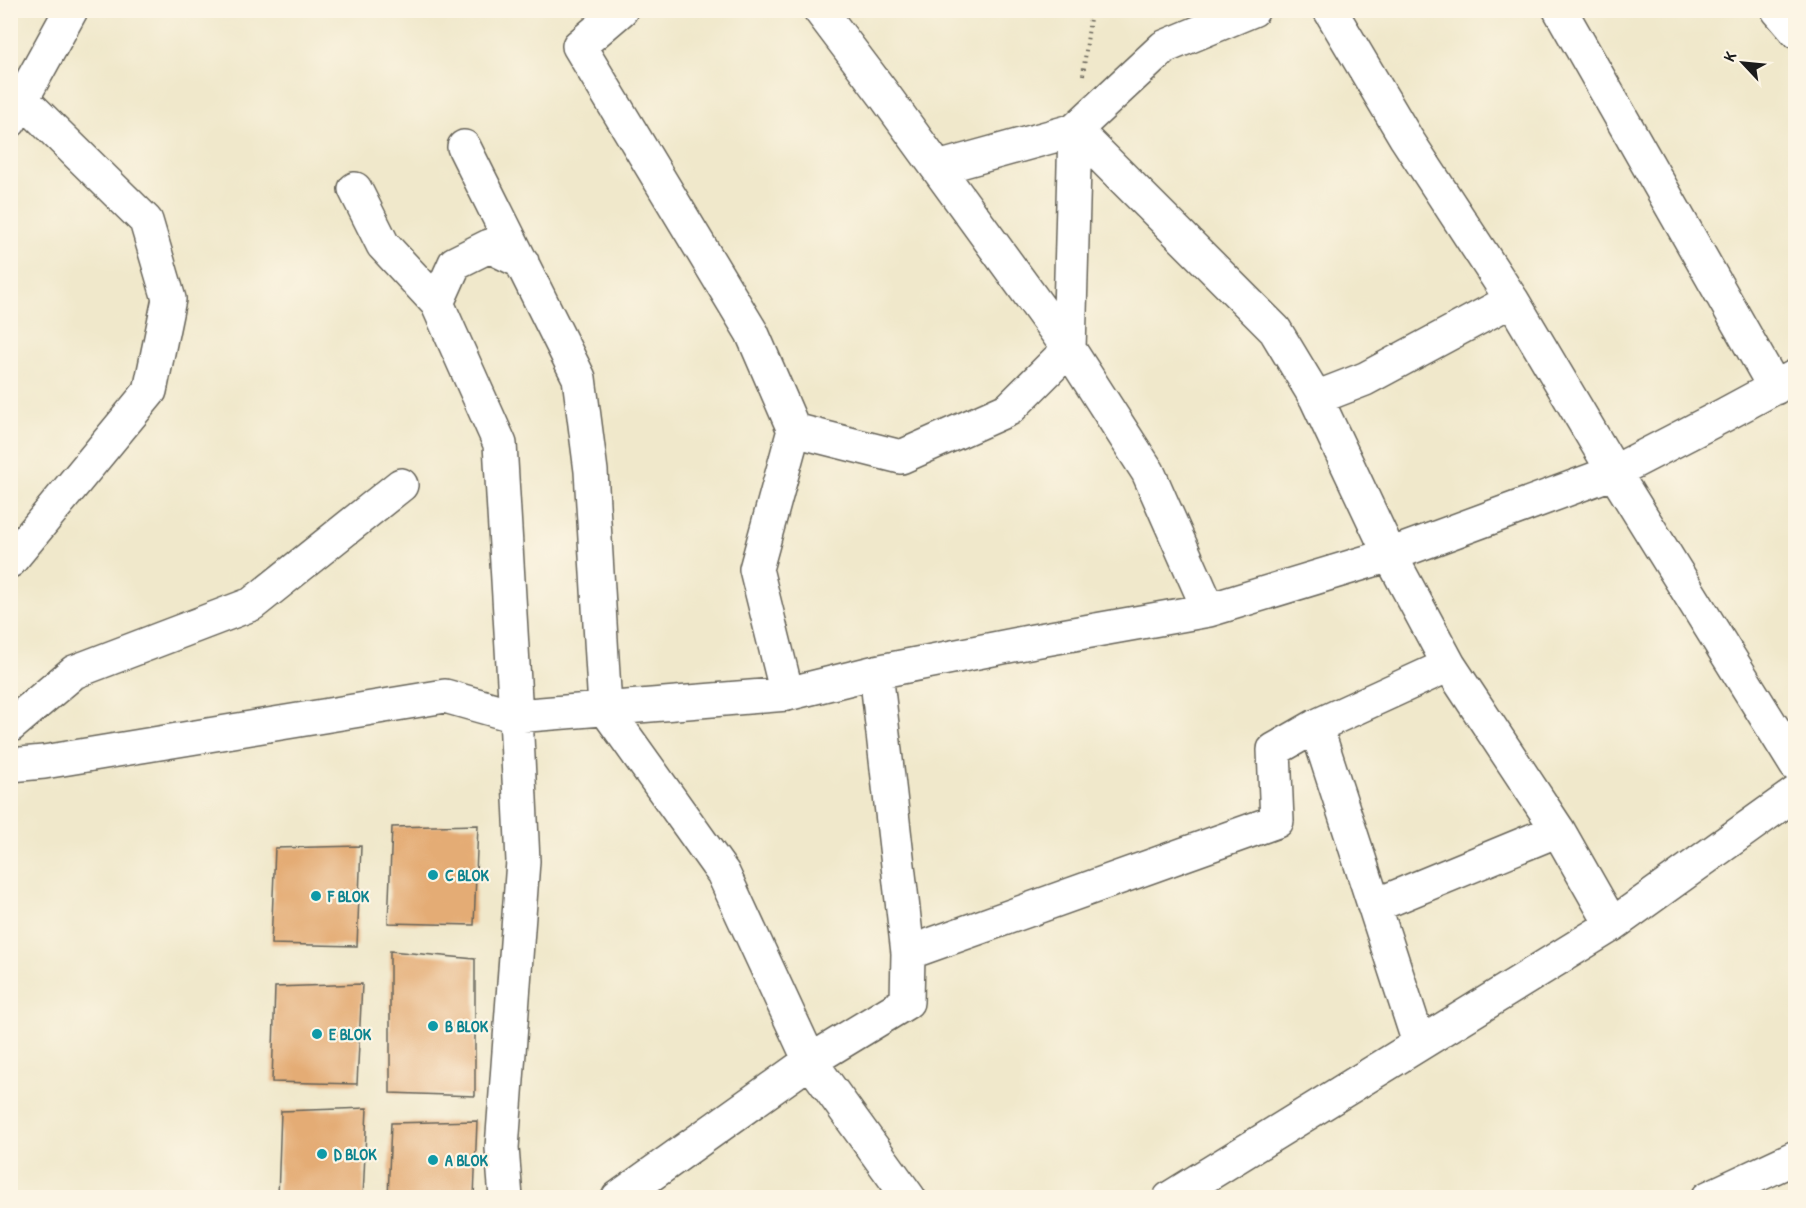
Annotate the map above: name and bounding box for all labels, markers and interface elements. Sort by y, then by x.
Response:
north arrow [1713,33,1773,93]
text: K [1718,47,1742,65]
place label: C BLOK [445,864,489,886]
marker: C BLOK [426,868,440,882]
place label: F BLOK [327,885,370,907]
marker: F BLOK [309,889,323,903]
place label: B BLOK [445,1015,489,1037]
marker: B BLOK [426,1019,440,1033]
place label: E BLOK [329,1023,372,1045]
marker: E BLOK [310,1027,324,1041]
place label: D BLOK [334,1143,377,1165]
marker: D BLOK [315,1147,329,1161]
place label: A BLOK [445,1149,488,1171]
marker: A BLOK [426,1153,440,1167]

